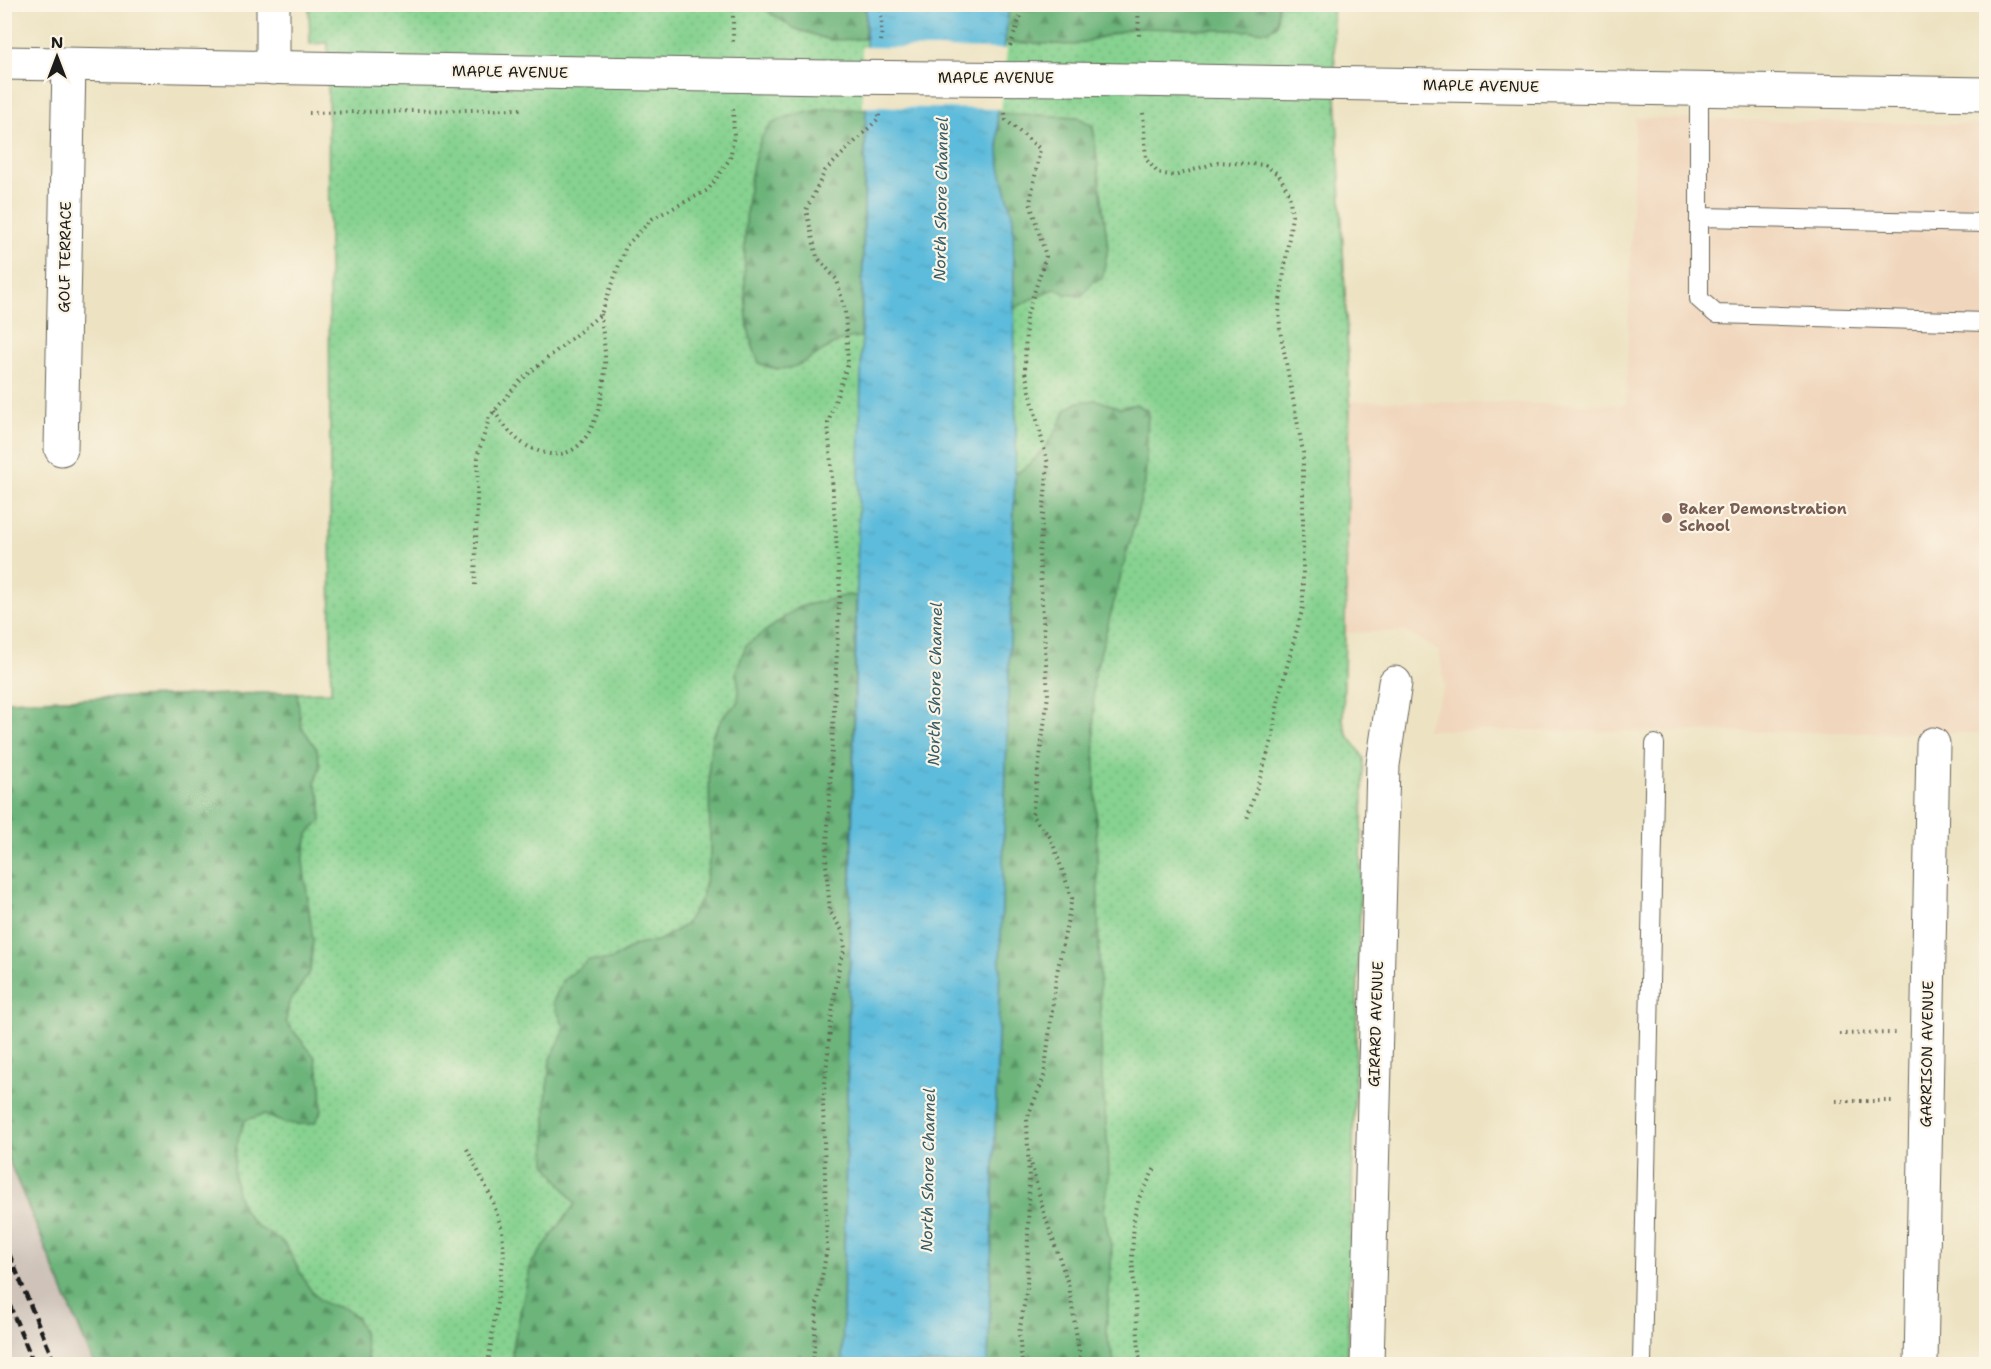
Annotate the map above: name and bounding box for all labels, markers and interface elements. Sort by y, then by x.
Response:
north arrow [27,27,87,87]
text: N [51,32,63,53]
street label: MAPLE AVENUE [452,61,568,83]
street label: MAPLE AVENUE [938,68,1054,88]
street label: MAPLE AVENUE [1423,75,1539,97]
water label: North Shore Channel [929,117,953,281]
street label: GOLF TERRACE [54,201,76,313]
place label: Baker Demonstration School [1679,499,1847,536]
marker: Baker Demonstration School [1660,511,1674,525]
water label: North Shore Channel [923,602,947,766]
street label: GIRARD AVENUE [1364,961,1388,1087]
street label: GARRISON AVENUE [1916,980,1938,1128]
water label: North Shore Channel [916,1088,940,1252]

